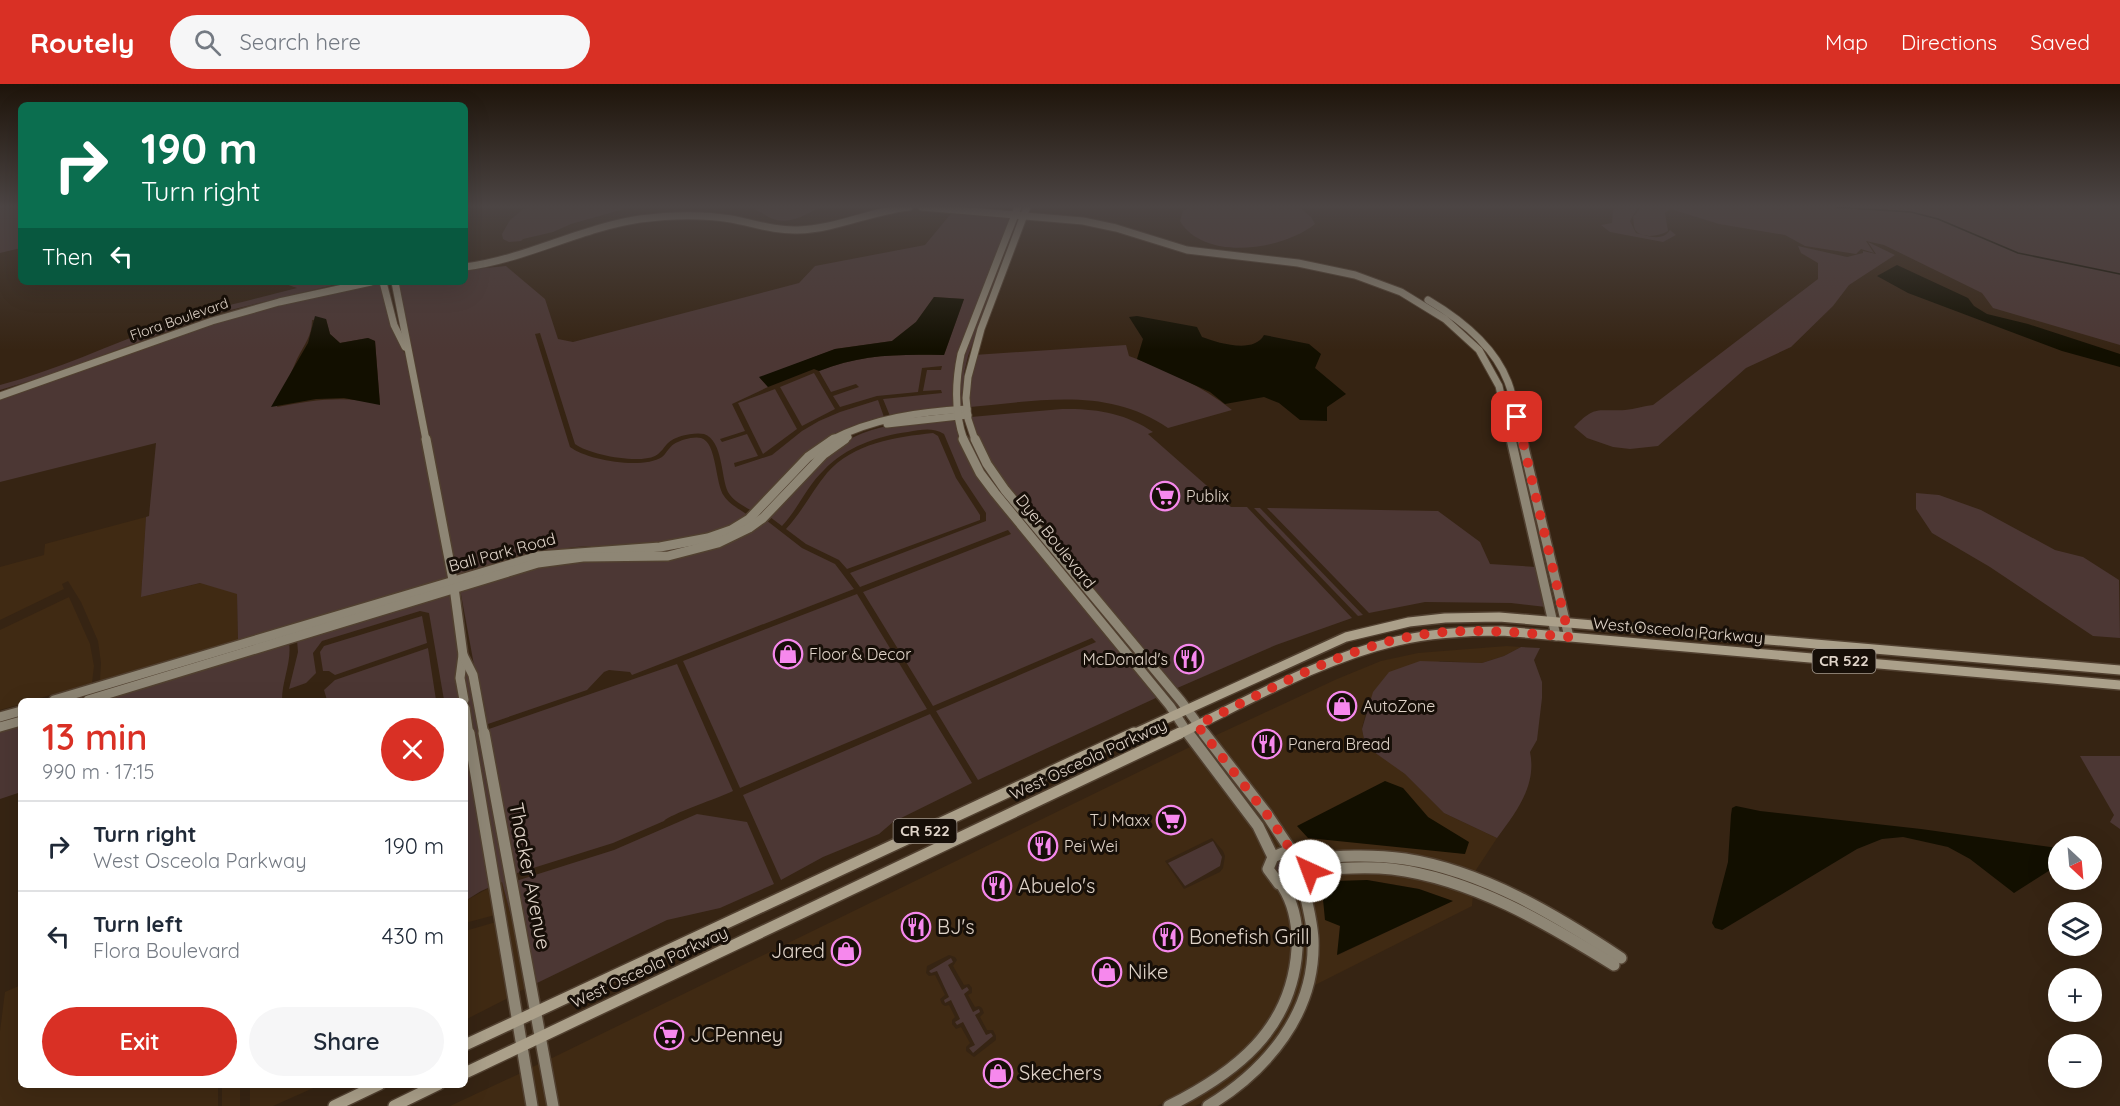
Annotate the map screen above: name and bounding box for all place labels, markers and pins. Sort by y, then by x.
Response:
pin [1491,391,1542,442]
supermarket icon: Publix [1149,480,1181,512]
place label: Publix [1186,486,1229,506]
shop icon: Floor & Decor [772,638,804,670]
restaurant icon: McDonald's [1173,643,1205,675]
place label: Floor & Decor [809,644,911,664]
place label: McDonald's [1082,649,1168,669]
shop icon: AutoZone [1326,690,1358,722]
place label: AutoZone [1363,696,1435,716]
restaurant icon: Panera Bread [1251,728,1283,760]
place label: Panera Bread [1288,734,1390,754]
supermarket icon: TJ Maxx [1155,804,1187,836]
place label: TJ Maxx [1089,810,1150,830]
restaurant icon: Pei Wei [1027,830,1059,862]
place label: Pei Wei [1064,836,1118,856]
restaurant icon: Abuelo's [981,870,1013,902]
place label: Abuelo's [1018,873,1095,898]
restaurant icon: BJ's [900,911,932,943]
place label: BJ's [937,914,975,939]
restaurant icon: Bonefish Grill [1152,921,1184,953]
place label: Bonefish Grill [1189,924,1310,949]
shop icon: Jared [830,935,862,967]
place label: Jared [771,938,825,963]
shop icon: Nike [1091,956,1123,988]
place label: Nike [1128,959,1168,984]
supermarket icon: JCPenney [653,1019,685,1051]
place label: JCPenney [690,1022,783,1047]
shop icon: Skechers [982,1057,1014,1089]
place label: Skechers [1019,1060,1102,1085]

